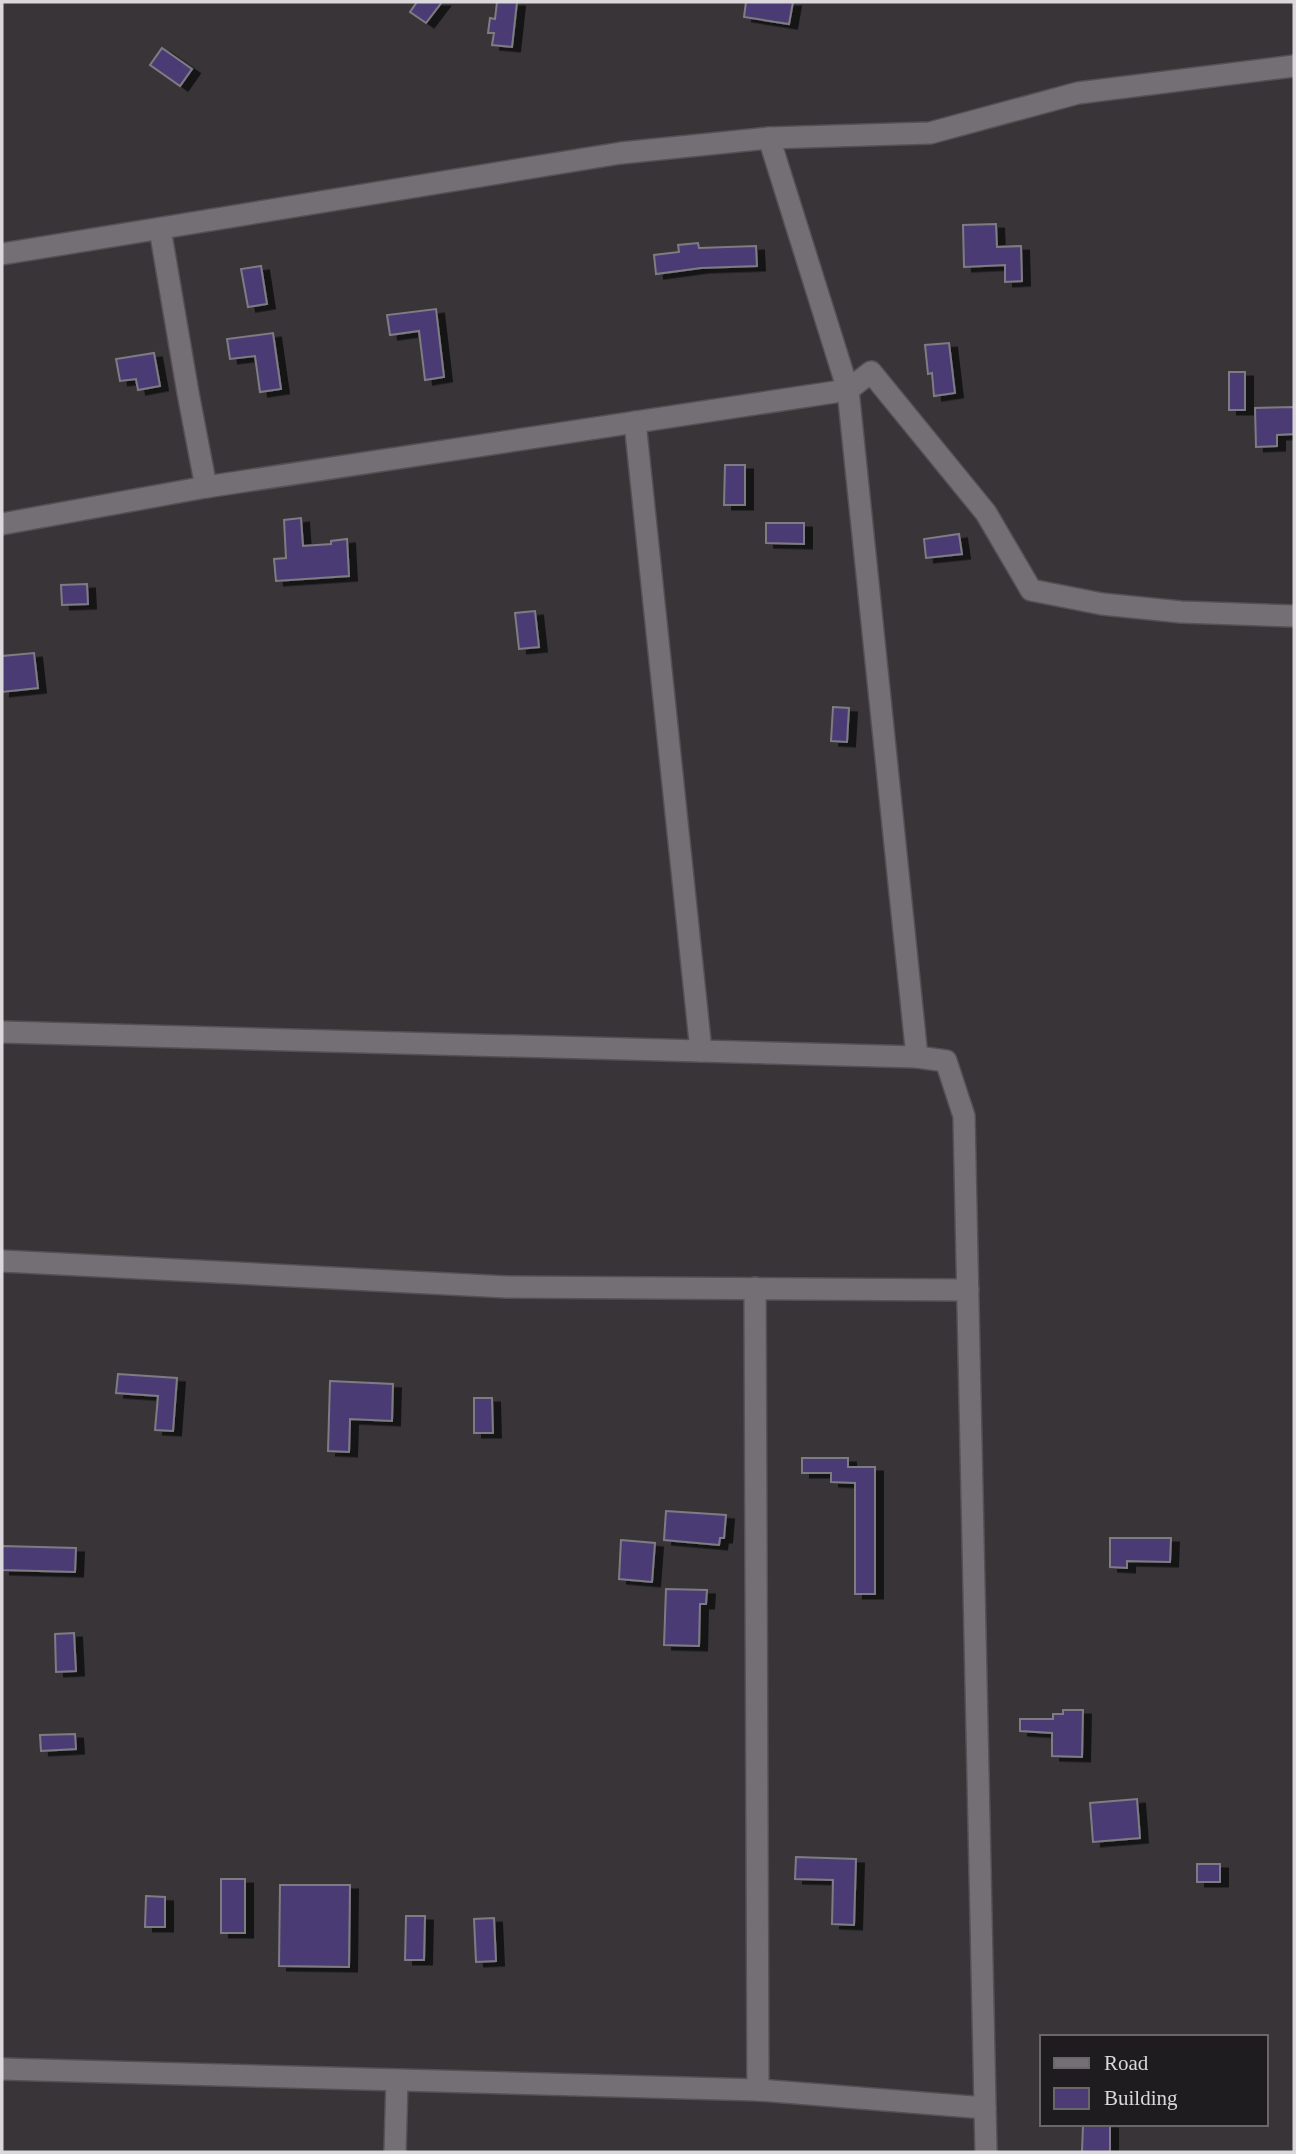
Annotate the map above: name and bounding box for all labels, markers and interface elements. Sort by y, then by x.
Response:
legend [1040,2035,1268,2126]
text: Road [1104,2051,1149,2075]
text: Building [1104,2086,1178,2110]

